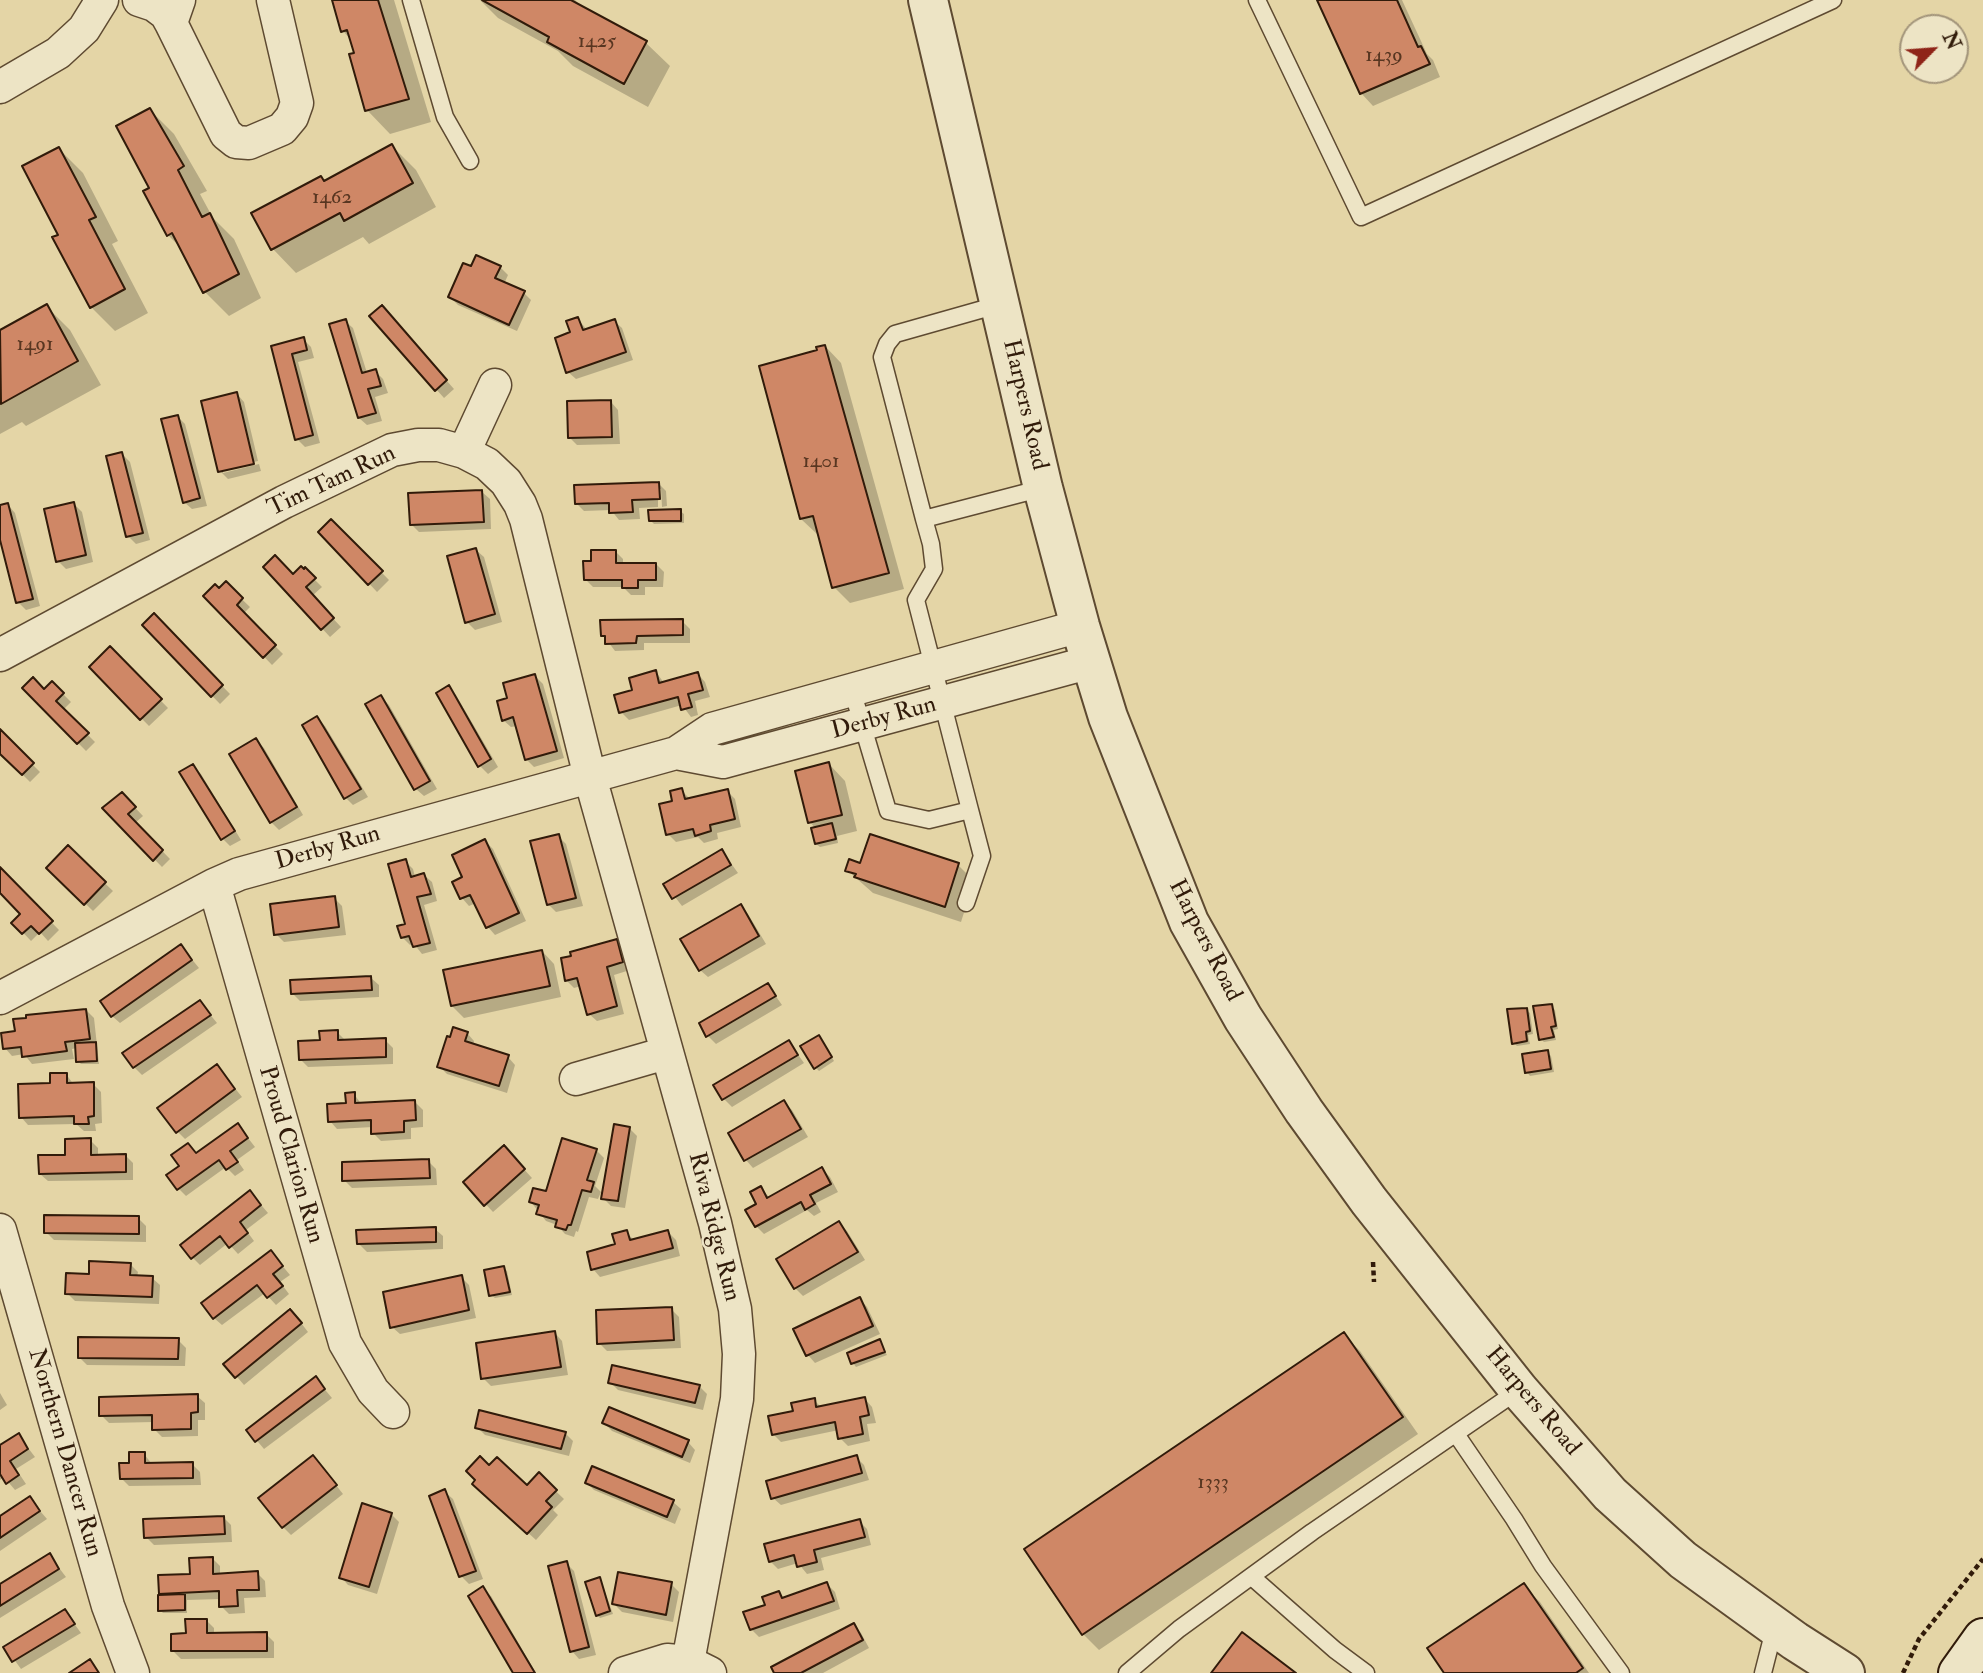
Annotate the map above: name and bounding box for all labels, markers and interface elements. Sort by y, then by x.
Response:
north arrow [1899,14,1969,84]
text: N [1937,28,1966,54]
house number: 1425 [578,29,616,55]
house number: 1439 [1365,43,1403,69]
house number: 1462 [312,185,352,211]
house number: 1491 [17,332,53,358]
street label: Harpers Road [995,337,1053,473]
street label: Tim Tam Run [263,440,401,524]
house number: 1401 [803,449,839,475]
street label: Derby Run [828,691,940,747]
street label: Derby Run [272,820,384,878]
street label: Harpers Road [1161,875,1247,1007]
street label: Proud Clarion Run [251,1063,329,1247]
street label: Riva Ridge Run [681,1150,745,1304]
street label: Harpers Road [1478,1342,1586,1462]
street label: Northern Dancer Run [20,1346,108,1560]
house number: 1333 [1197,1470,1229,1496]

